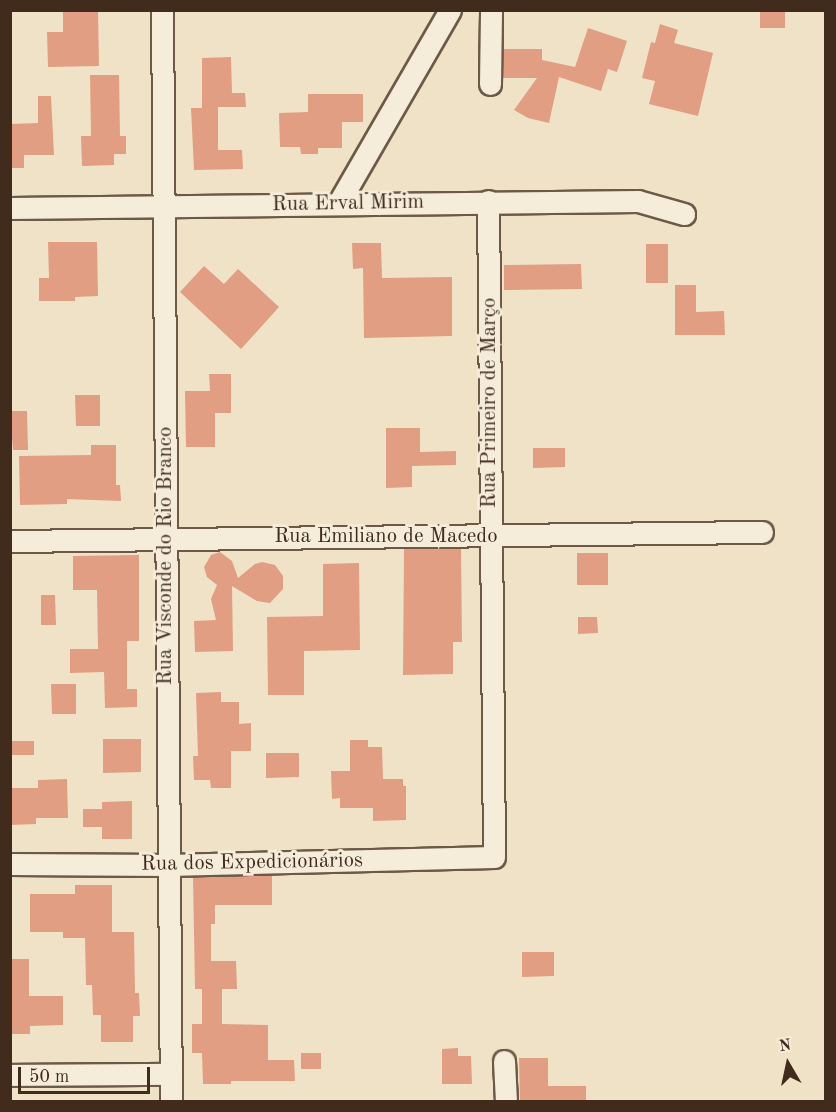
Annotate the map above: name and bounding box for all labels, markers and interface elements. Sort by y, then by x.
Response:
street label: Rua Erval Mirim [272,190,424,218]
street label: Rua Primeiro de Março [477,298,503,508]
street label: Rua Visconde do Rio Branco [153,427,179,685]
street label: Rua Emiliano de Macedo [274,524,498,550]
street label: Rua dos Expedicionários [141,848,363,878]
north arrow [758,1034,818,1094]
text: N [778,1037,792,1055]
scale bar [21,1055,153,1093]
text: 50 m [29,1068,69,1086]

